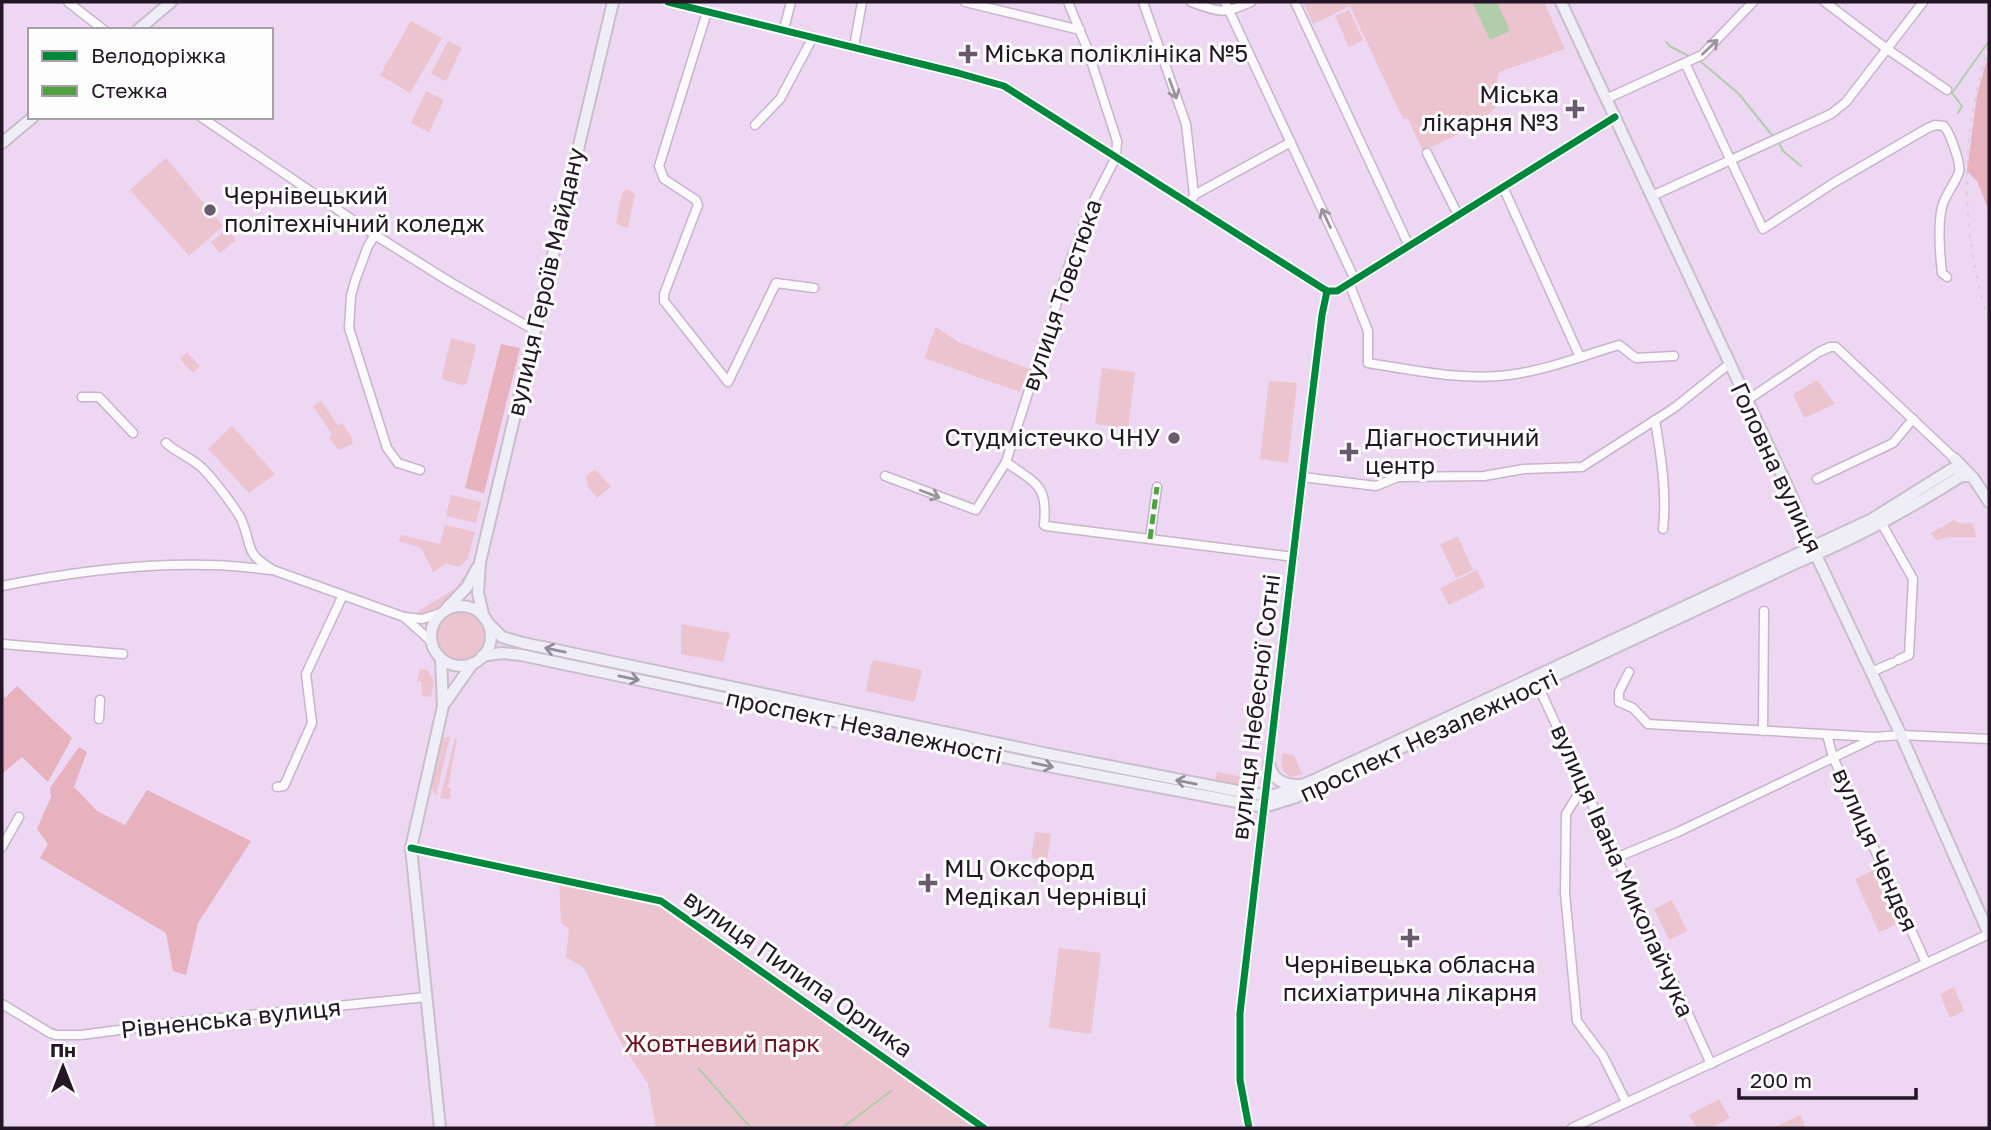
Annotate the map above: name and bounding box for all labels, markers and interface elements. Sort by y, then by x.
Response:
legend [28,28,273,119]
place label: Міська поліклініка №5 [984,38,1248,67]
one-way arrow [1701,38,1718,55]
text: Велодоріжка [91,42,226,68]
marker: Міська поліклініка №5 [958,44,978,64]
text: Стежка [91,77,168,103]
one-way arrow [1168,78,1180,100]
place label: Міська лікарня №3 [1422,79,1559,136]
marker: Міська лікарня №3 [1565,99,1585,119]
street label: вулиця Героїв Майдану [500,145,590,419]
place label: Чернівецький політехнічний коледж [224,180,485,237]
street label: вулиця Товстюка [1014,195,1107,394]
marker: Чернівецький політехнічний коледж [202,202,218,218]
one-way arrow [1319,208,1333,229]
street label: Головна вулиця [1725,378,1830,557]
place label: Студмістечко ЧНУ [945,422,1160,451]
place label: Діагностичний центр [1365,422,1539,479]
marker: Студмістечко ЧНУ [1166,430,1182,446]
marker: Діагностичний центр [1339,442,1359,462]
one-way arrow [919,488,941,501]
street label: вулиця Небесної Сотні [1224,572,1285,841]
one-way arrow [544,642,567,656]
street label: проспект Незалежності [1295,662,1562,807]
one-way arrow [617,671,640,685]
street label: проспект Незалежності [723,682,1005,769]
street label: вулиця Івана Миколайчука [1546,720,1701,1021]
one-way arrow [1031,759,1054,773]
street label: вулиця Чендея [1827,763,1925,936]
one-way arrow [1175,774,1198,788]
place label: МЦ Оксфорд Медікал Чернівці [944,853,1147,910]
marker: МЦ Оксфорд Медікал Чернівці [918,873,938,893]
street label: вулиця Пилипа Орлика [679,883,919,1063]
marker: Чернівецька обласна психіатрична лікарня [1400,928,1420,948]
place label: Чернівецька обласна психіатрична лікарня [1283,949,1537,1006]
street label: Рівненська вулиця [119,992,342,1043]
park label: Жовтневий парк [624,1028,820,1057]
north arrow [28,1032,98,1102]
text: Пн [50,1038,76,1061]
scale bar [1739,1056,1916,1100]
text: 200 m [1750,1067,1812,1093]

